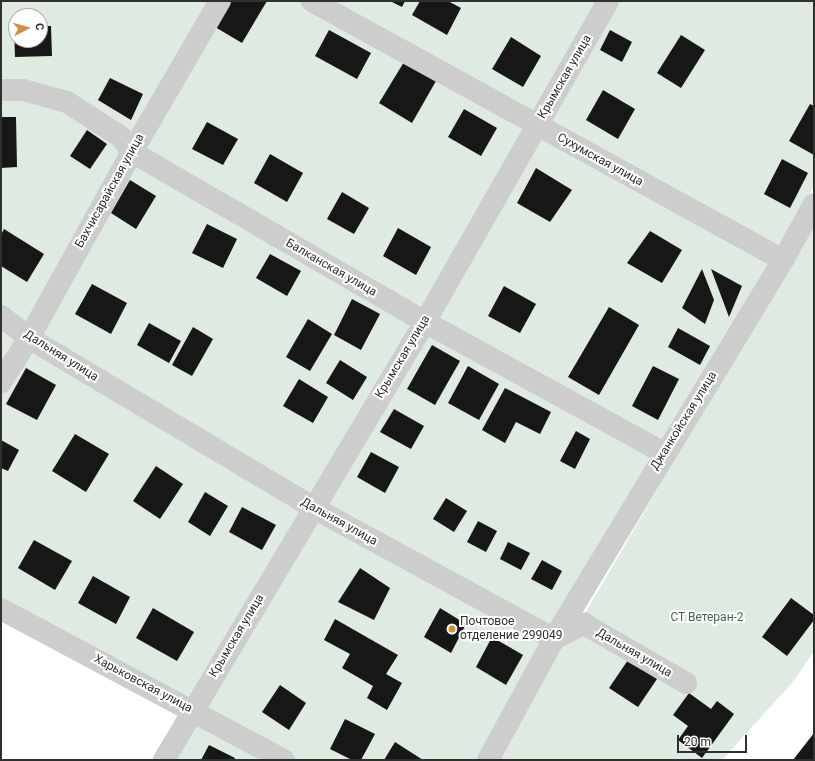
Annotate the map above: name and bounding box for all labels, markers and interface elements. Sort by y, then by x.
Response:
north arrow [8,8,48,48]
text: С [33,23,46,31]
street label: Крымская улица [535,33,595,121]
street label: Сухумская улица [555,130,645,190]
street label: Бахчисарайская улица [73,131,147,251]
street label: Балканская улица [283,236,379,300]
street label: Крымская улица [373,313,433,401]
street label: Дальняя улица [21,327,101,385]
street label: Джанкойская улица [648,369,720,473]
street label: Дальняя улица [298,495,380,549]
street label: Крымская улица [207,592,267,680]
park label: СТ Ветеран-2 [670,611,744,625]
place label: Почтовое отделение 299049 [460,615,563,643]
marker: Почтовое отделение 299049 [447,624,457,634]
street label: Дальняя улица [594,626,674,680]
street label: Харьковская улица [91,652,195,716]
scale bar [679,727,749,753]
text: 20 m [684,735,711,749]

